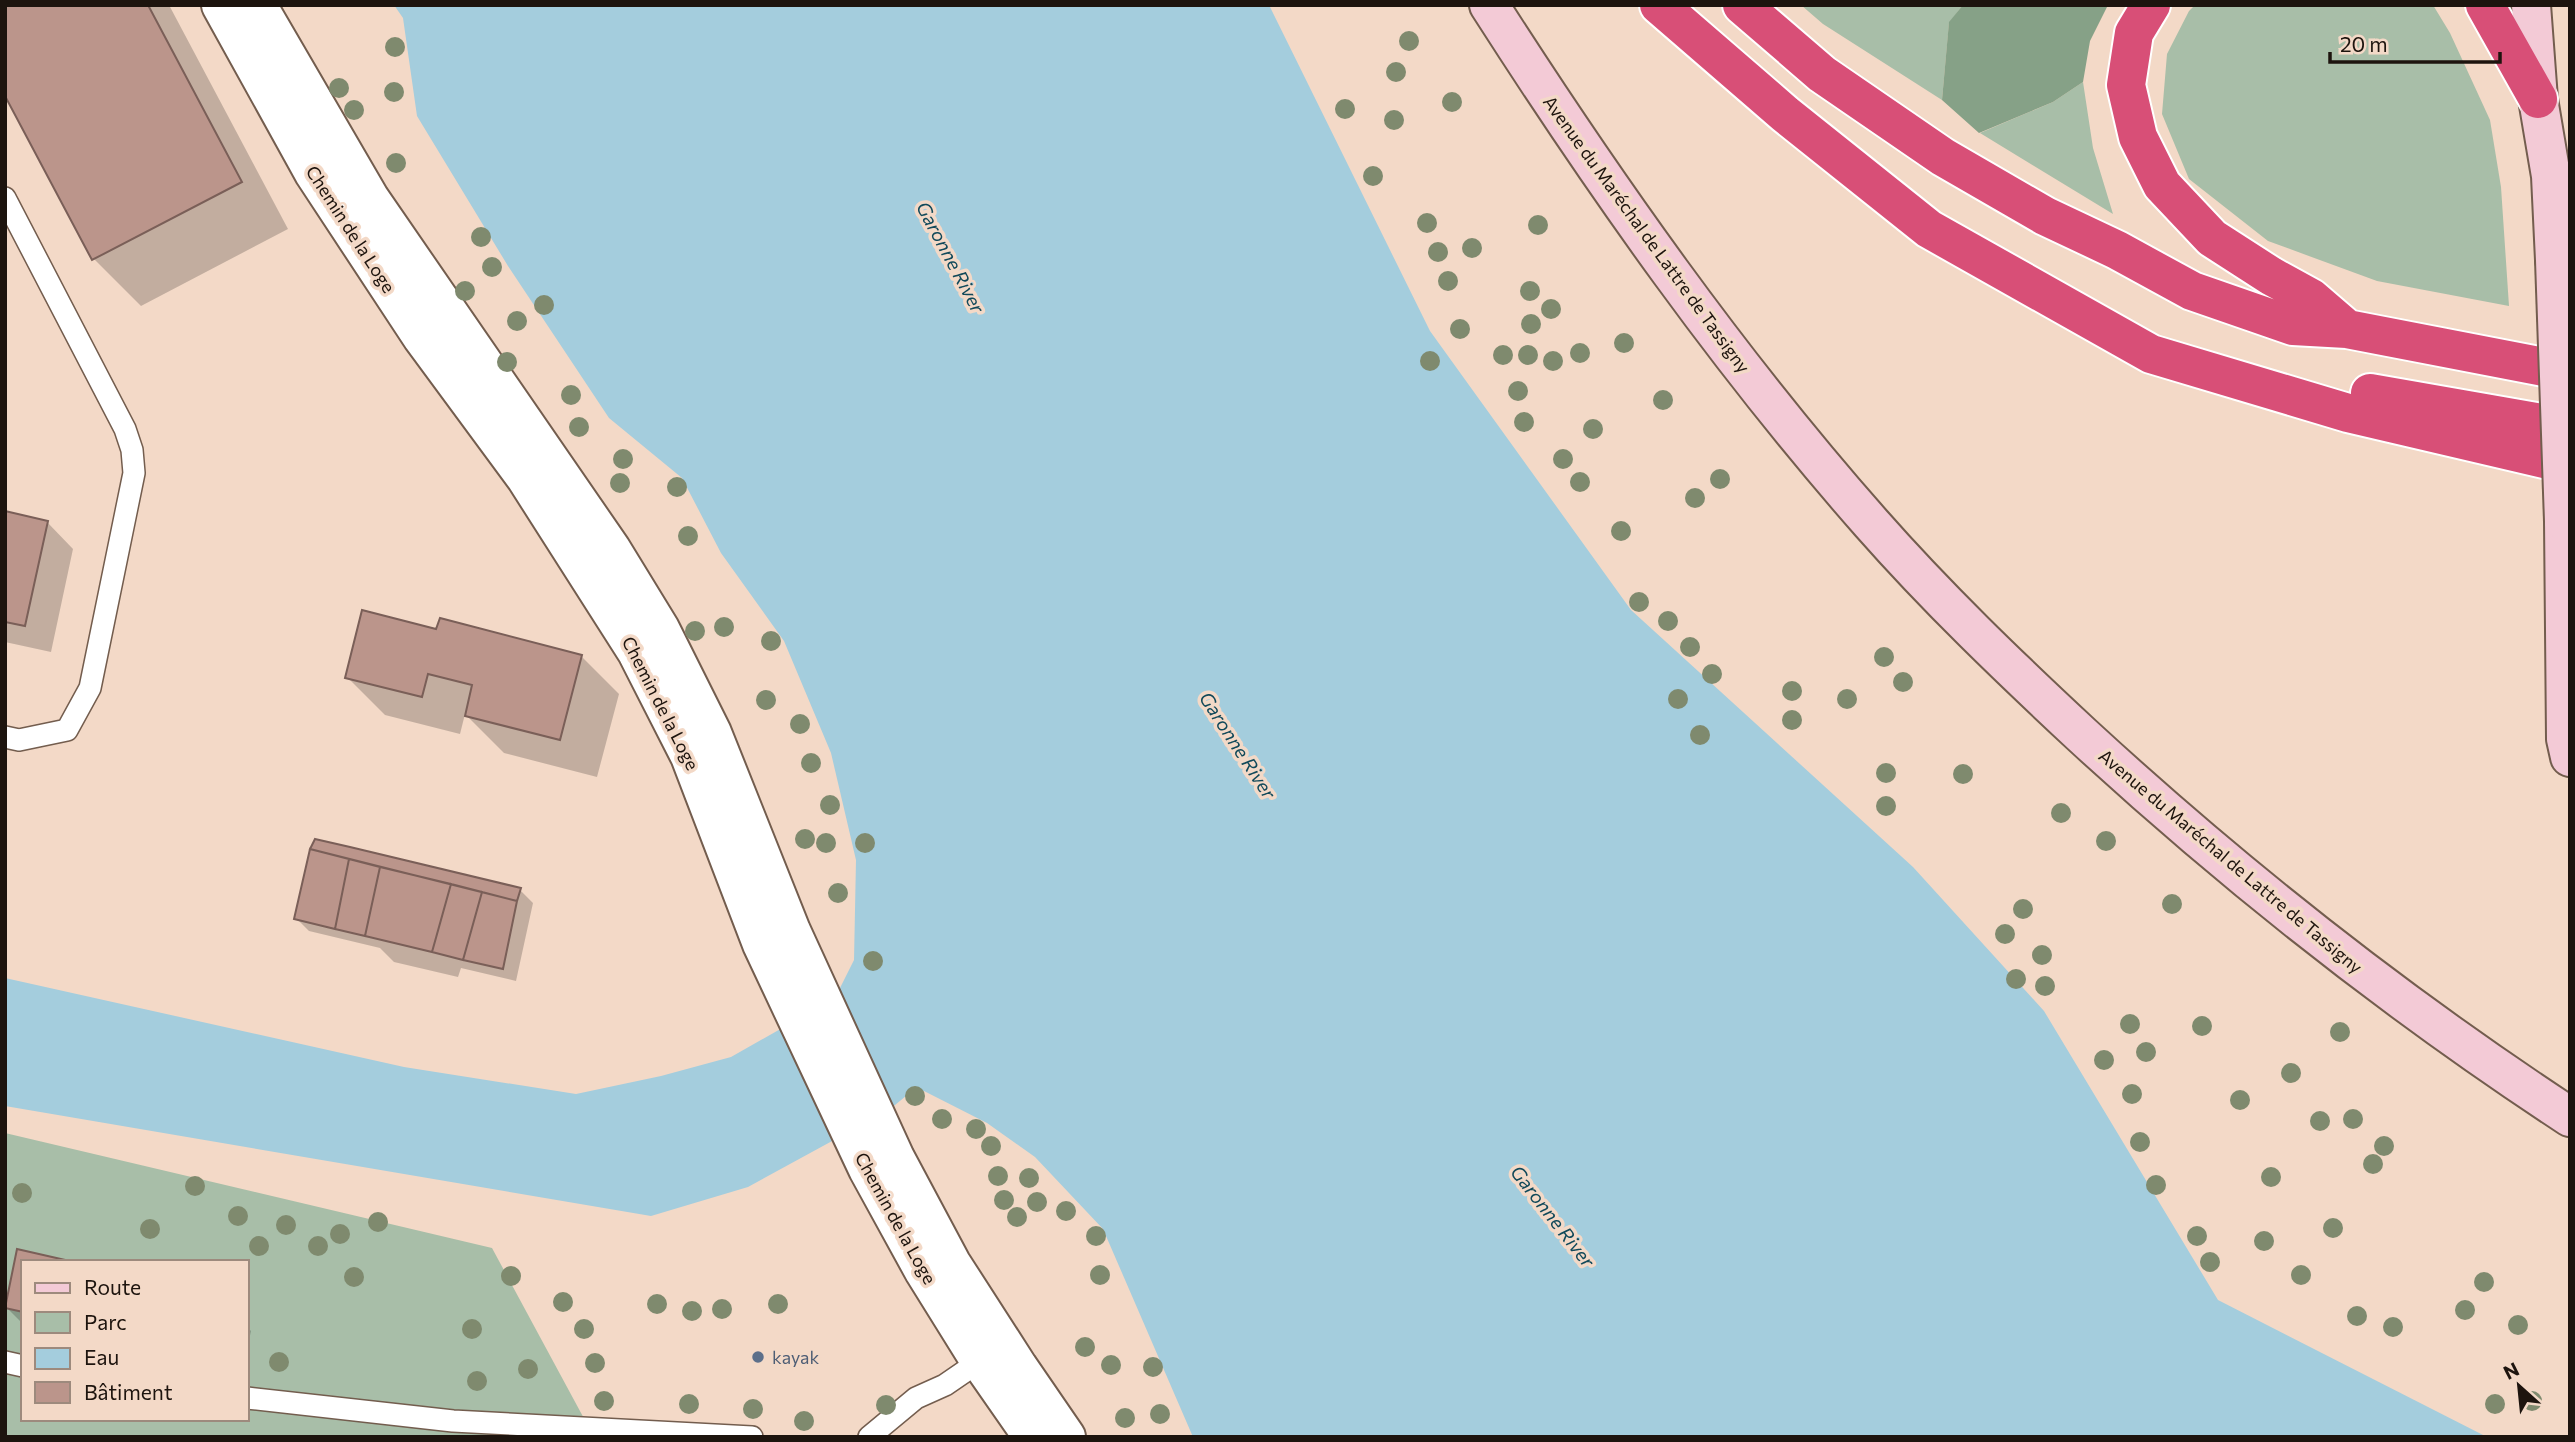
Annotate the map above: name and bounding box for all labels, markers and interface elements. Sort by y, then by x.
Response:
scale bar [2330,21,2500,65]
text: 20 m [2340,31,2388,56]
street label: Avenue du Maréchal de Lattre de Tassigny [1539,91,1755,377]
street label: Chemin de la Loge [302,161,400,297]
water label: Garonne River [912,197,991,318]
street label: Chemin de la Loge [618,632,704,774]
water label: Garonne River [1195,687,1282,804]
street label: Avenue du Maréchal de Lattre de Tassigny [2095,744,2367,978]
street label: Chemin de la Loge [851,1148,941,1288]
water label: Garonne River [1506,1161,1601,1273]
legend [21,1260,248,1421]
text: Route [84,1274,141,1299]
text: Parc [84,1309,127,1334]
text: Eau [84,1344,119,1369]
place label: kayak [772,1346,820,1368]
marker: kayak [750,1349,766,1365]
north arrow [2484,1351,2554,1421]
text: N [2499,1357,2523,1384]
text: Bâtiment [84,1379,173,1404]

